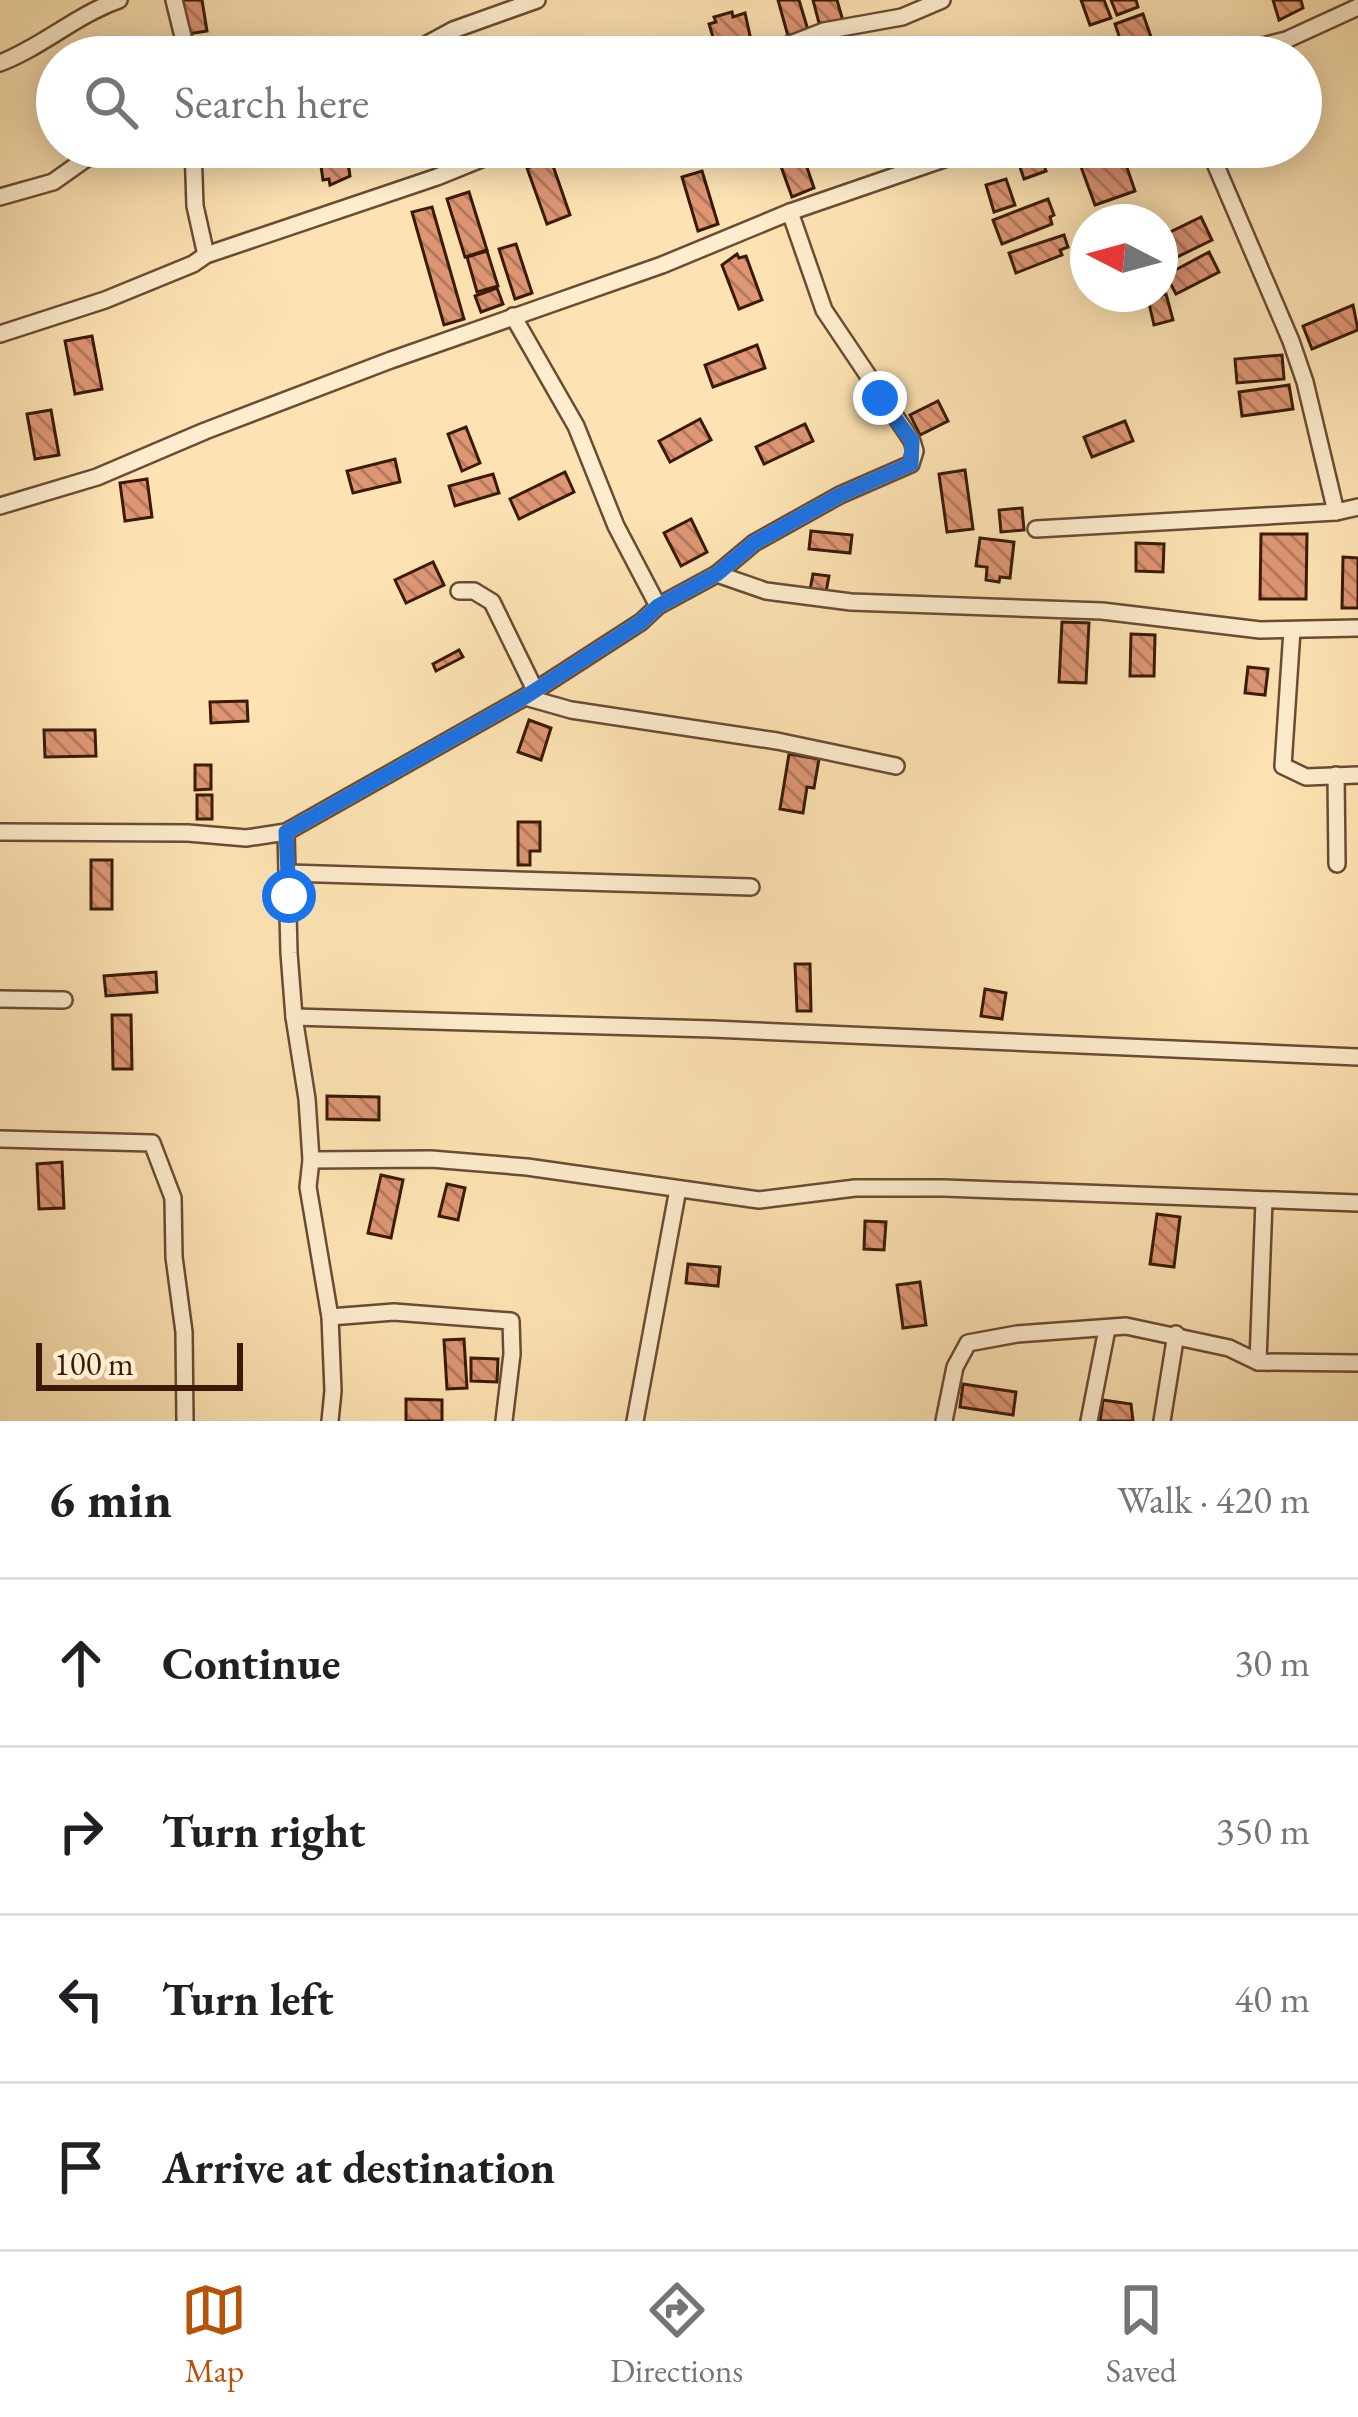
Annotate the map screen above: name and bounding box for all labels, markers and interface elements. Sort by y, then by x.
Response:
search box [36,36,1322,168]
icon: search [78,69,144,135]
text: Search here [174,73,369,131]
north arrow [1070,204,1178,312]
route end [853,371,907,425]
route start [262,869,316,923]
scale bar [36,1337,243,1390]
text: 100 m [54,1342,134,1385]
text: 6 min [48,1466,172,1532]
text: Walk · 420 m [1117,1474,1310,1525]
icon: ahead [48,1630,114,1696]
text: Continue [162,1634,340,1692]
text: 30 m [1234,1637,1310,1688]
icon: right [48,1798,114,1864]
text: Turn right [162,1802,365,1860]
text: 350 m [1216,1805,1310,1856]
icon: left [48,1966,114,2032]
text: Turn left [162,1970,334,2028]
text: 40 m [1234,1973,1310,2024]
icon: arrive [48,2134,114,2200]
text: Arrive at destination [162,2138,555,2196]
tab: Map [181,2277,247,2392]
tab: Directions [610,2277,743,2392]
tab: Saved [1106,2277,1177,2392]

